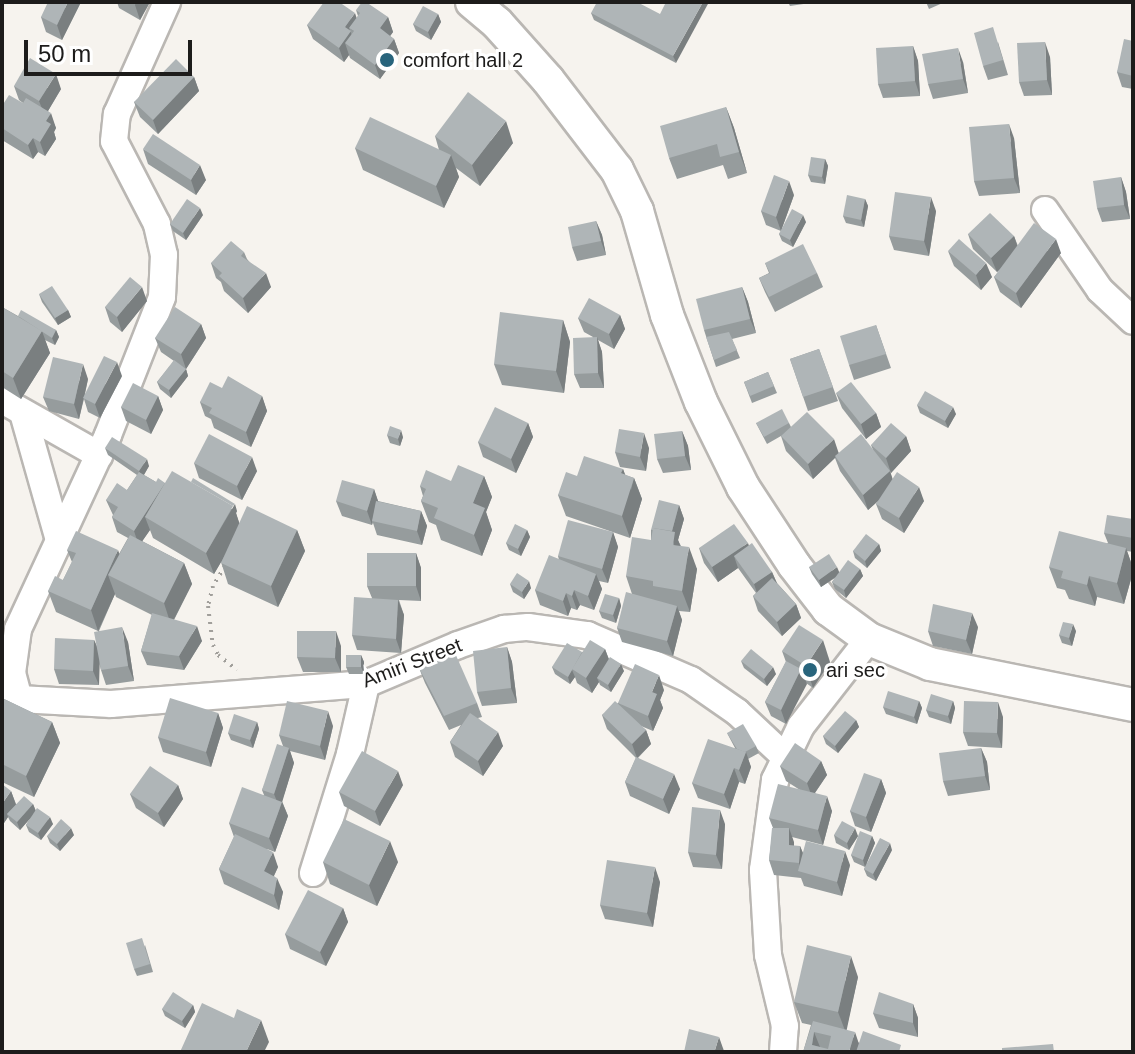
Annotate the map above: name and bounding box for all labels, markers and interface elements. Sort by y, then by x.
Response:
scale bar [28,24,196,74]
text: 50 m [38,40,91,67]
place label: comfort hall 2 [403,48,523,72]
marker: comfort hall 2 [378,51,396,69]
street label: Amiri Street [359,633,465,693]
place label: ari sec [826,658,885,682]
marker: ari sec [801,661,819,679]

